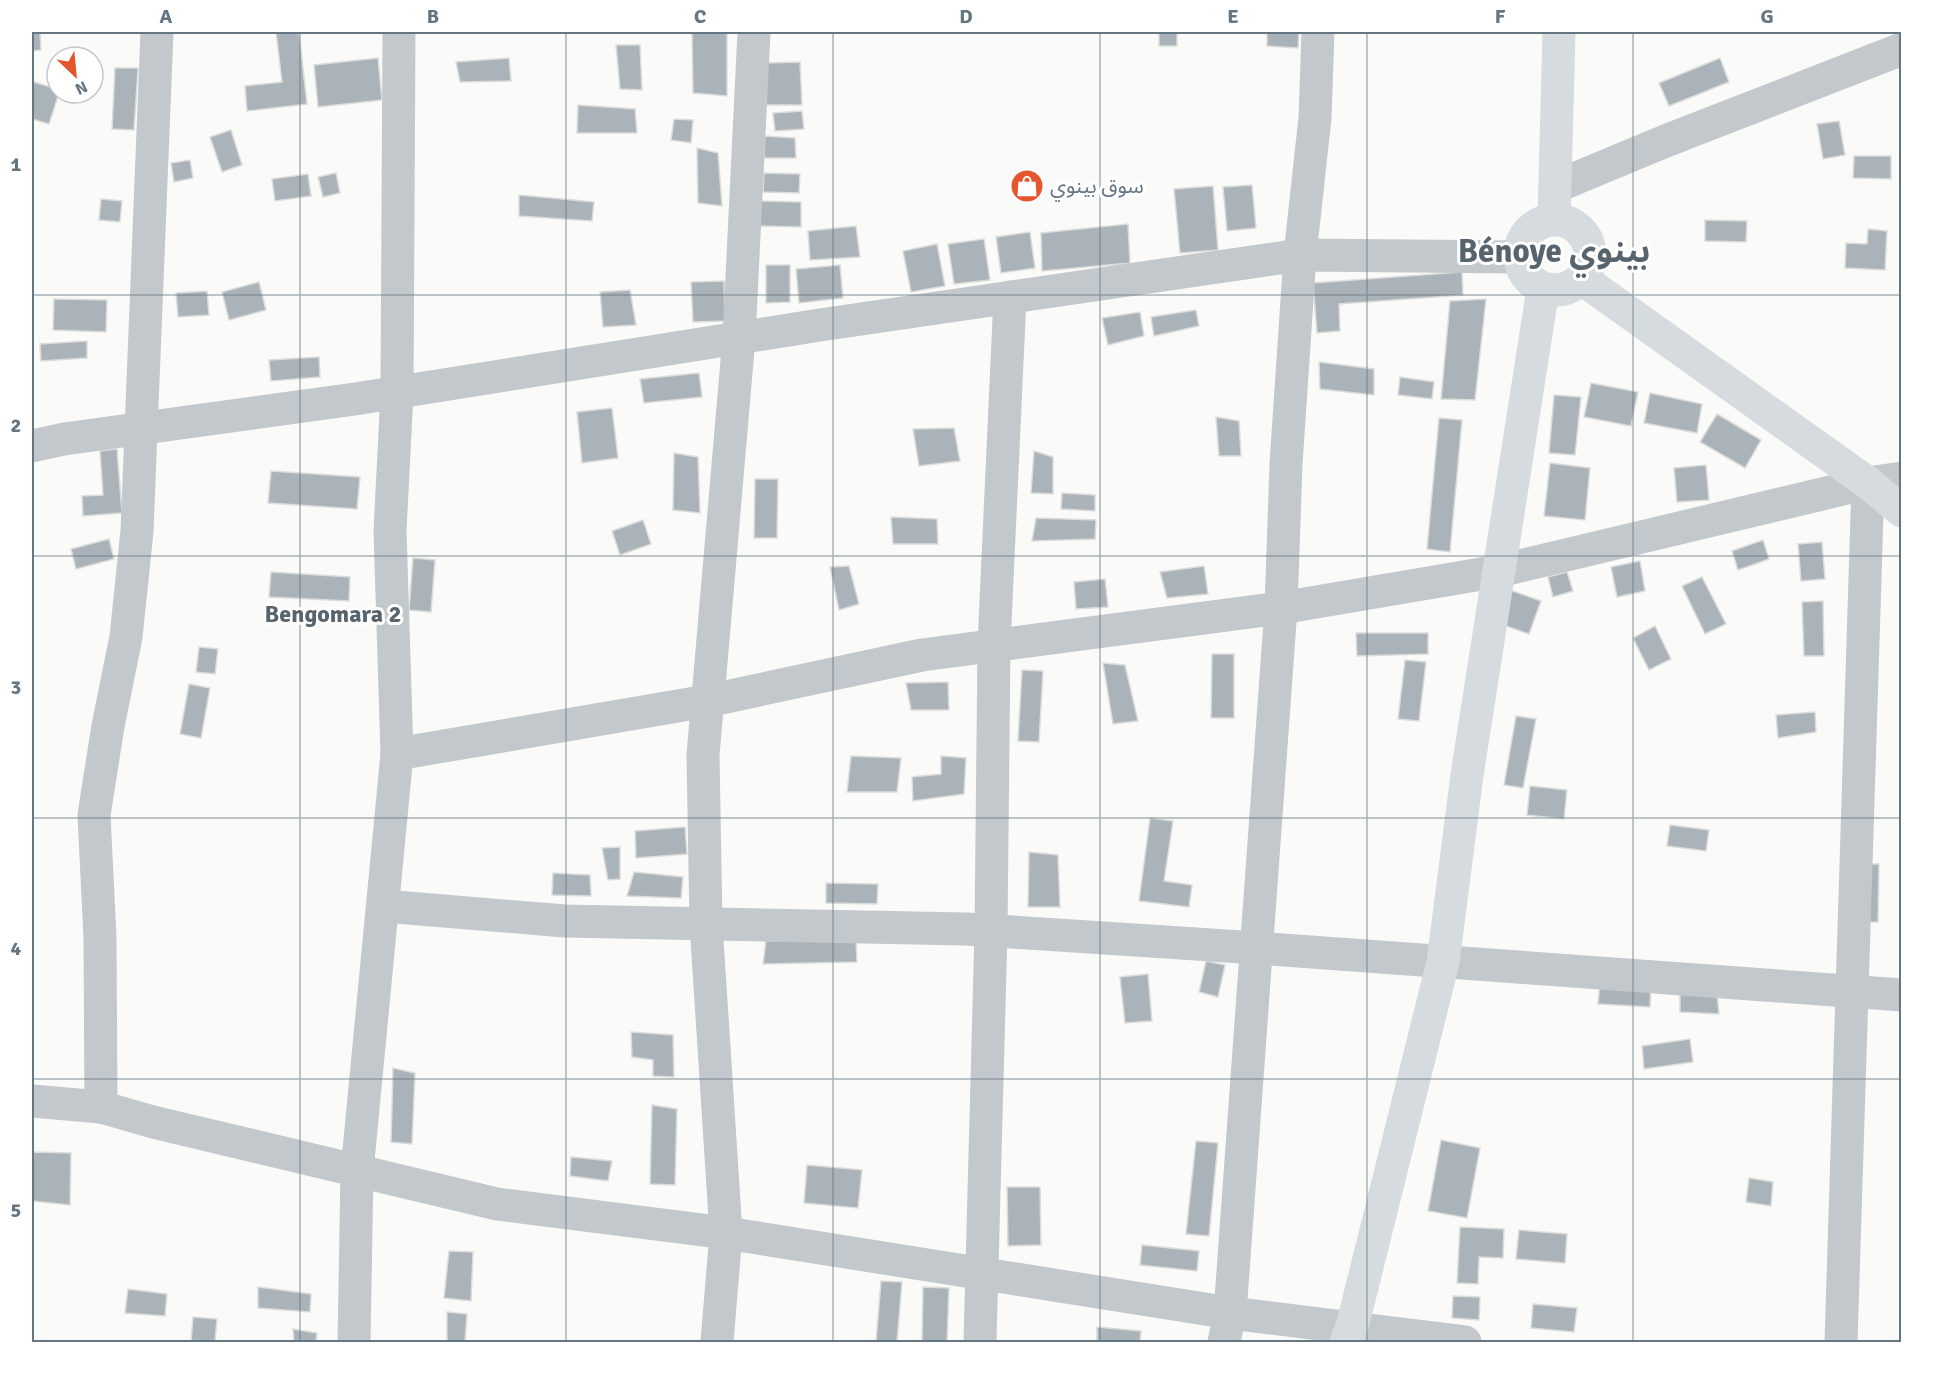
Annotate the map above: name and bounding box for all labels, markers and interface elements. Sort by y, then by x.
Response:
text: A [160,4,173,29]
text: B [427,4,439,29]
text: C [694,4,706,29]
text: D [959,4,973,29]
text: E [1227,4,1239,29]
text: F [1495,4,1506,29]
text: G [1760,4,1774,29]
north arrow [45,45,105,105]
text: N [72,76,91,99]
text: 1 [11,152,22,177]
shop icon: سوق بينوي [1009,168,1045,204]
place label: سوق بينوي [1050,173,1144,202]
district label: Bénoye بينوي [1458,231,1650,278]
text: 2 [11,413,21,438]
district label: Bengomara 2 [265,599,401,629]
text: 3 [11,675,21,700]
text: 4 [11,936,22,961]
text: 5 [11,1198,21,1223]

